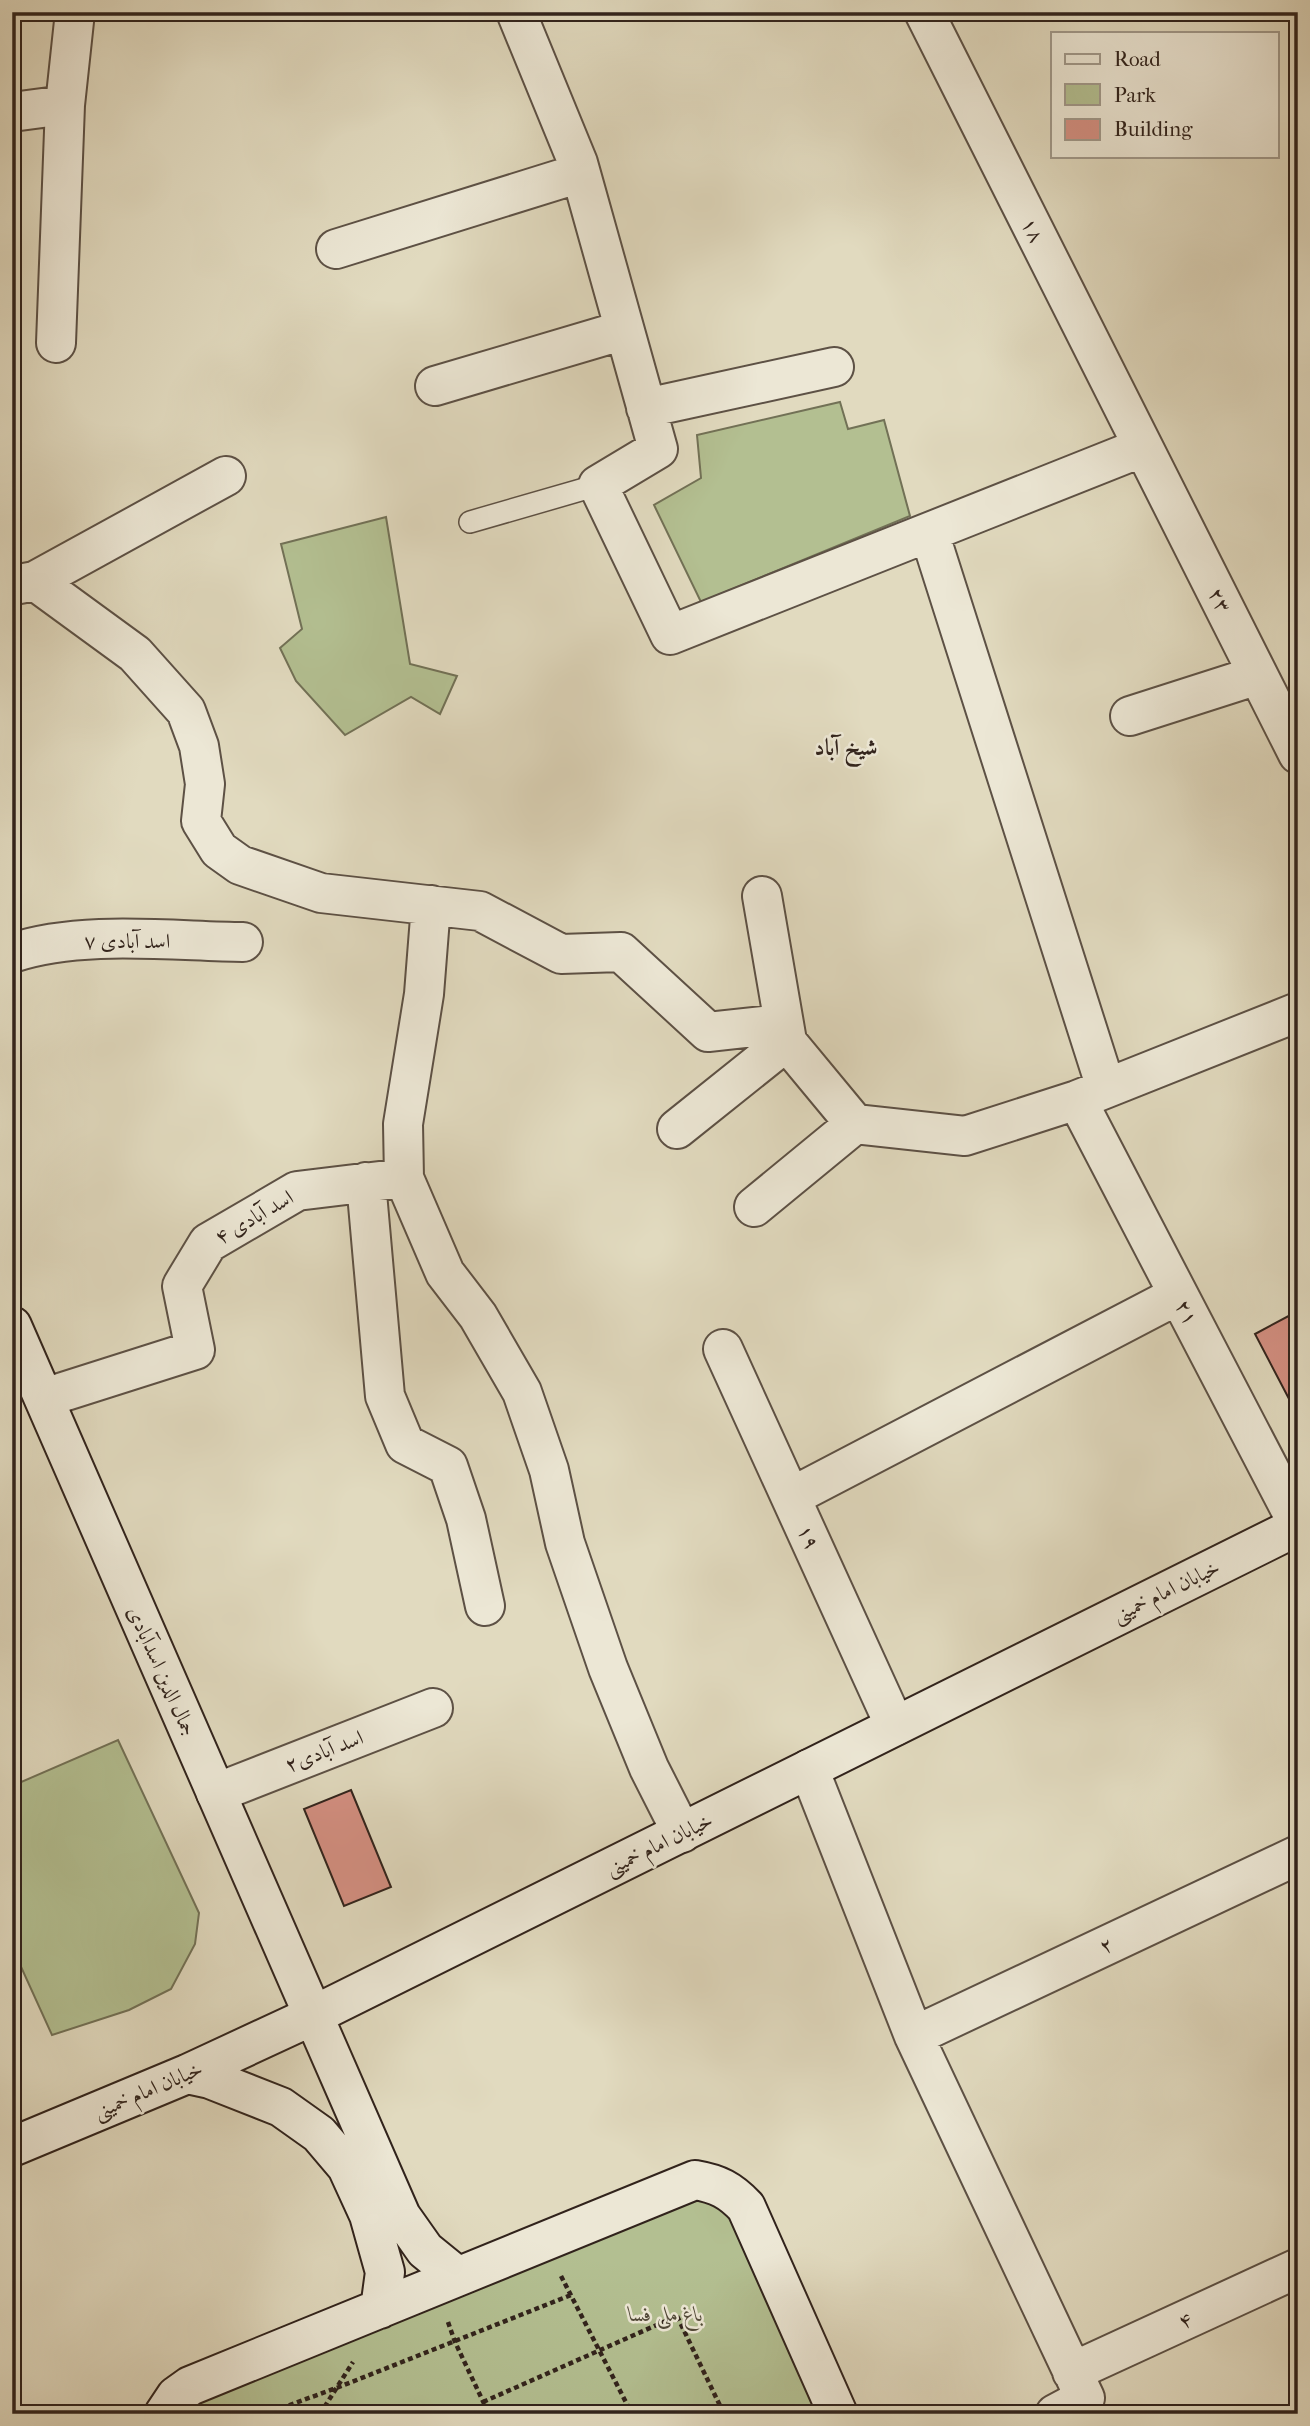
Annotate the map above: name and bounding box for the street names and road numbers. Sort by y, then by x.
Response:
street label: ۱۸ [1017,214,1049,246]
street label: ۲۳ [1204,584,1236,616]
street label: اسد آبادی ۷ [84,928,170,954]
street label: اسد آبادی ۴ [210,1184,298,1250]
street label: ۲۱ [1171,1296,1203,1328]
street label: ۱۹ [793,1521,825,1553]
street label: خیابان امام خمینی [1108,1555,1226,1633]
street label: جمال الدین اسدآبادی [122,1602,202,1740]
street label: اسد آبادی۲ [281,1724,367,1778]
street label: خیابان امام خمینی [601,1808,719,1886]
street label: ۲ [1095,1932,1117,1958]
street label: خیابان امام خمینی [90,2056,209,2129]
street label: ۴ [1174,2307,1196,2333]

